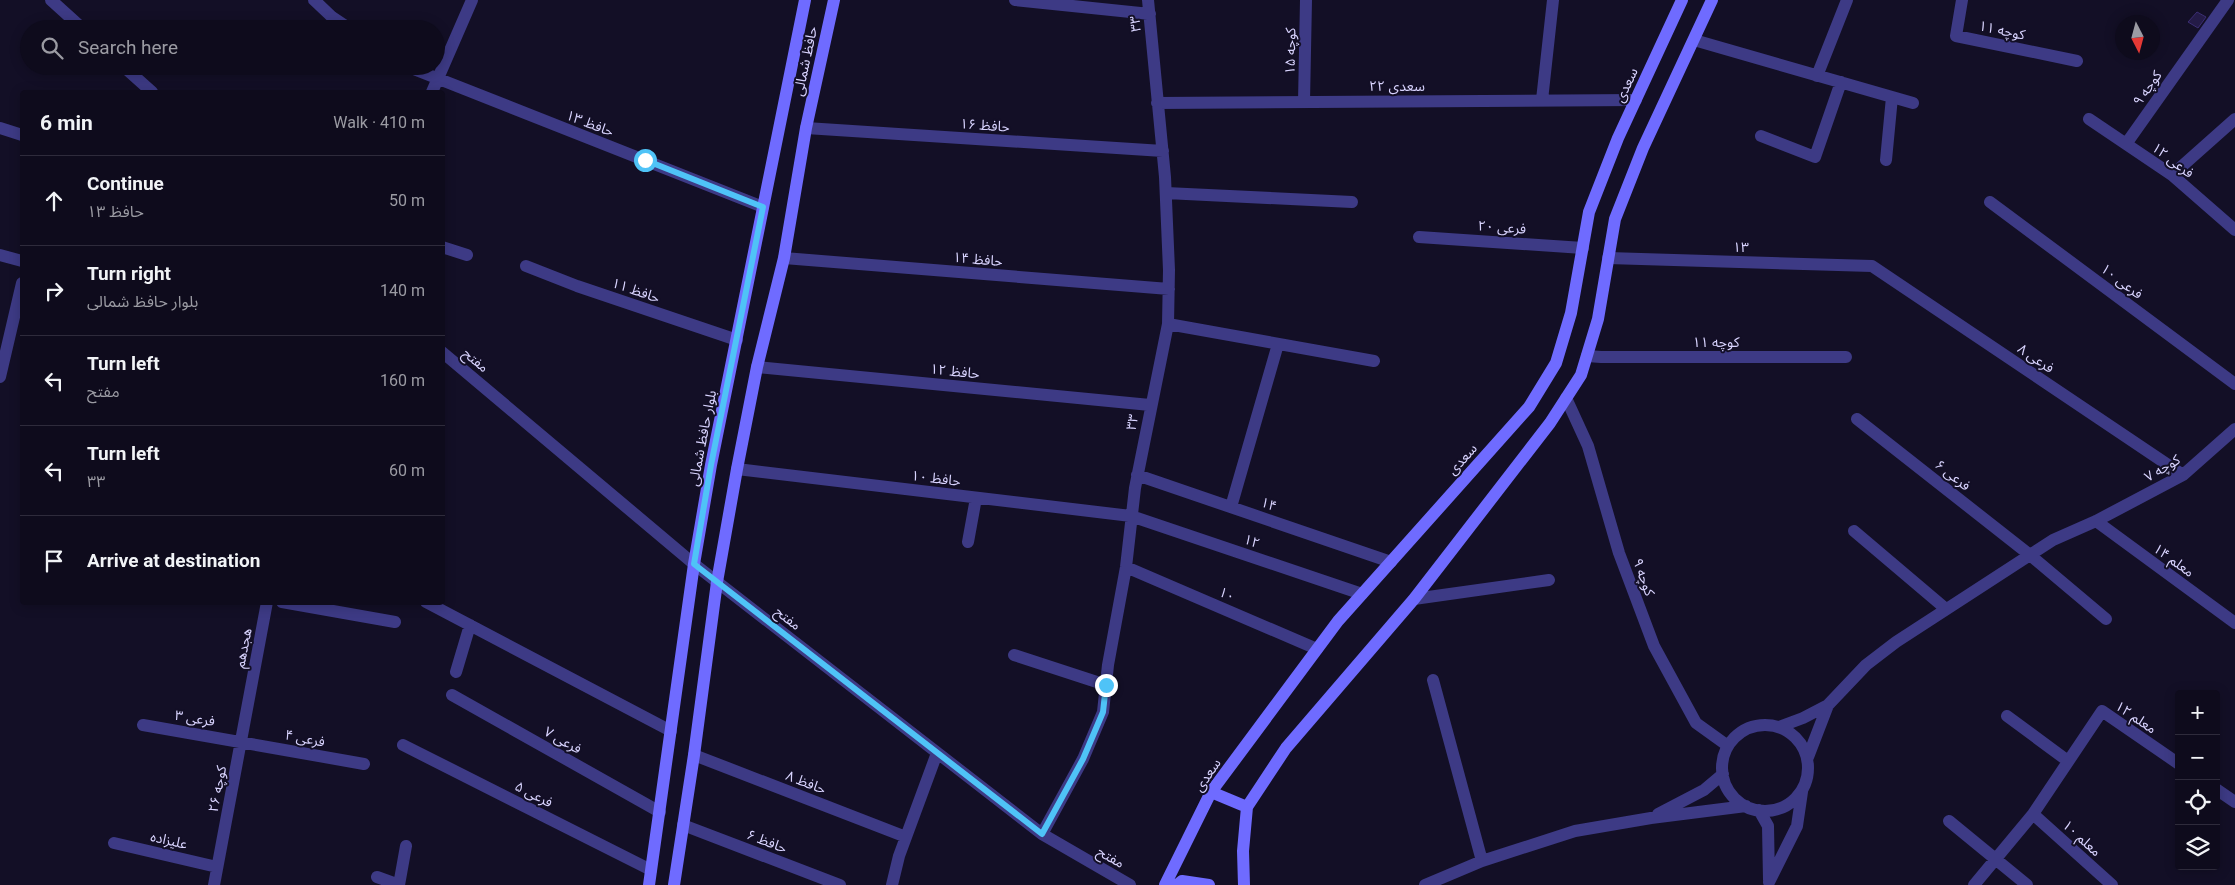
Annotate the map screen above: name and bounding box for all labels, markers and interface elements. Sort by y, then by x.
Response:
street label: ۳۳ [1126,15,1144,33]
north arrow [2115,15,2160,60]
street label: کوچه ۱۱ [1977,17,2027,45]
search box [20,20,445,75]
street label: حافظ شمالی [790,25,821,97]
street label: کوچه ۱۵ [1282,27,1300,75]
icon: search [38,34,66,62]
text: Search here [78,36,178,59]
street label: سعدی [1611,65,1642,105]
street label: کوچه ۹ [2129,67,2167,110]
street label: سعدی ۲۲ [1369,78,1425,95]
street label: حافظ ۱۳ [564,107,616,139]
text: 6 min [40,111,93,135]
text: Walk · 410 m [333,113,425,132]
street label: حافظ ۱۶ [960,115,1010,135]
street label: فرعی ۱۲ [2148,139,2197,182]
route start [634,149,657,172]
text: Continue [87,172,164,195]
icon: ahead [40,187,68,215]
text: 50 m [389,191,425,210]
text: حافظ ۱۳ [87,202,144,221]
street label: فرعی ۲۰ [1477,217,1527,238]
street label: ۱۳ [1733,239,1749,255]
street label: حافظ ۱۴ [953,249,1003,269]
street label: فرعی ۱۰ [2097,260,2146,303]
text: Turn right [87,262,171,285]
street label: حافظ ۱۱ [610,274,662,306]
icon: right [40,277,68,305]
text: 140 m [380,281,425,300]
text: بلوار حافظ شمالی [87,292,198,311]
street label: کوچه ۱۱ [1693,334,1740,352]
street label: فرعی ۸ [2014,340,2057,377]
street label: مفتح [458,345,492,378]
text: Turn left [87,352,160,375]
street label: حافظ ۱۲ [929,360,981,382]
icon: left [40,367,68,395]
text: 160 m [380,371,425,390]
text: مفتح [87,382,120,401]
street label: بلوار حافظ شمالی [685,388,720,487]
street label: ۳۳ [1123,413,1141,431]
street label: سعدی [1444,440,1481,479]
text: Turn left [87,442,160,465]
street label: کوچه ۷ [2141,451,2184,487]
street label: فرعی ۶ [1932,456,1974,494]
icon: left [40,457,68,485]
text: 60 m [389,461,425,480]
street label: حافظ ۱۰ [910,467,962,489]
text: ۳۳ [87,472,105,491]
street label: ۱۴ [1259,494,1279,514]
street label: ۱۲ [1242,531,1262,551]
street label: معلم ۱۴ [2149,540,2197,582]
icon: arrive [40,547,68,575]
text: Arrive at destination [87,549,260,572]
street label: کوچه ۹ [1628,556,1658,599]
street label: ۱۰ [1216,583,1238,605]
street label: مفتح [770,603,804,635]
street label: هجدهم [231,627,258,670]
route end [1095,674,1118,697]
map controls [2175,690,2220,870]
button: + [2175,690,2220,735]
street label: معلم ۱۲ [2111,697,2160,739]
street label: فرعی ۳ [174,707,216,730]
street label: فرعی ۷ [541,723,585,758]
street label: فرعی ۴ [284,726,326,751]
button: − [2175,735,2220,780]
street label: سعدی [1190,755,1225,795]
street label: کوچه ۲۶ [205,764,231,814]
street label: حافظ ۸ [784,767,828,797]
street label: فرعی ۵ [512,778,556,811]
button: locate [2175,780,2220,825]
street label: معلم ۱۰ [2057,817,2105,862]
button: layers [2175,825,2220,870]
street label: حافظ ۶ [745,826,789,856]
street label: علیزاده [149,828,189,853]
street label: مفتح [1093,843,1127,874]

